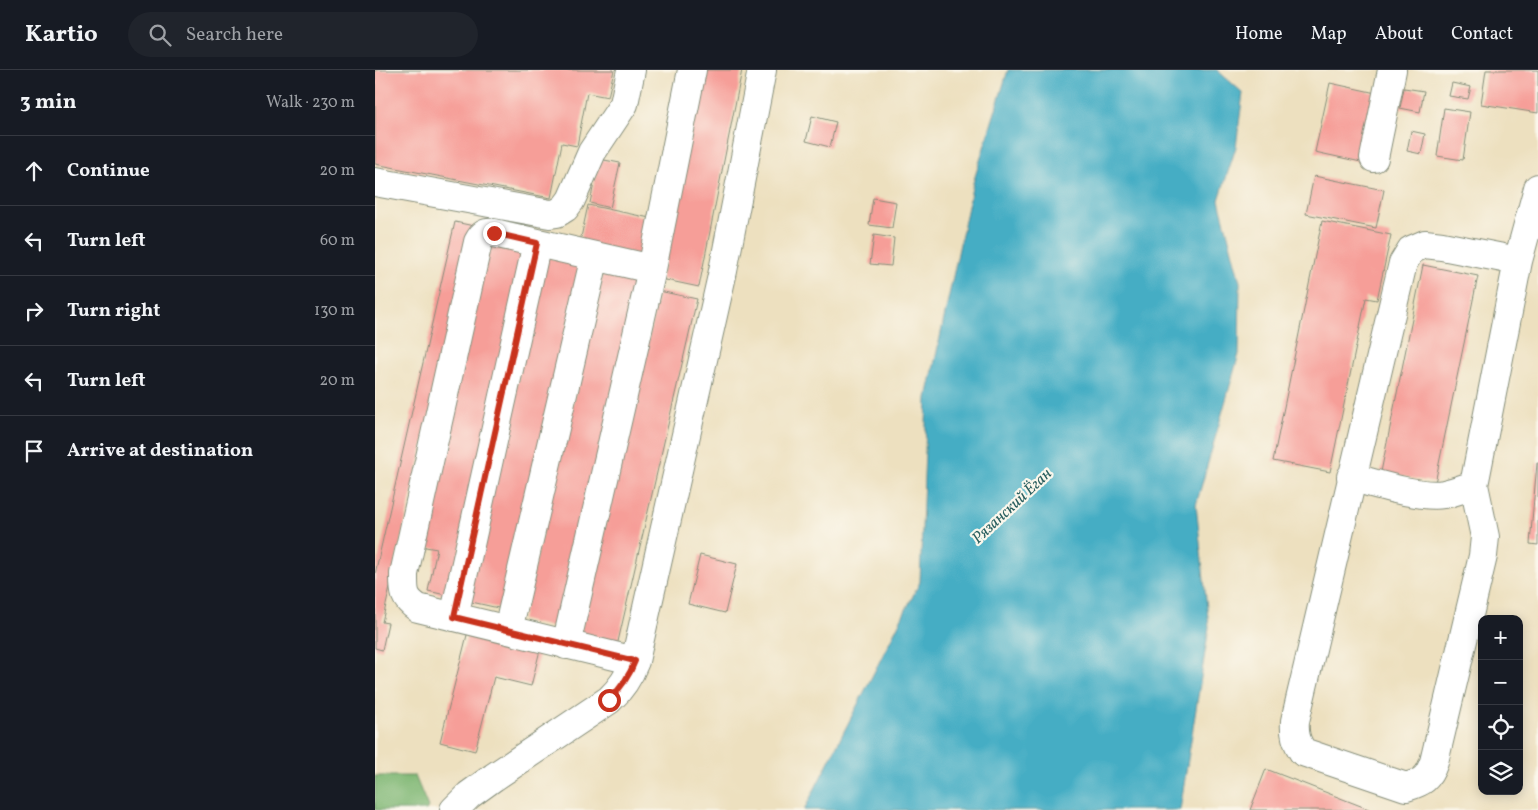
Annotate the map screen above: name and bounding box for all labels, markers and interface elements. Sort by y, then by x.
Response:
search box [128,12,478,57]
text: Kartio [25,18,98,52]
icon: search [146,21,174,49]
text: Search here [186,22,283,48]
text: Home [1235,22,1283,47]
text: Map [1311,22,1347,47]
text: About [1375,22,1423,47]
text: Contact [1451,22,1513,47]
text: 3 min [20,88,76,117]
text: Walk · 230 m [266,92,355,114]
icon: ahead [20,157,48,185]
text: Continue [67,158,150,184]
text: 20 m [320,160,355,182]
route end [483,222,506,245]
icon: left [20,227,48,255]
text: Turn left [67,228,146,254]
text: 60 m [320,230,355,252]
icon: right [20,297,48,325]
text: Turn right [67,298,160,324]
text: 130 m [314,300,355,322]
icon: left [20,367,48,395]
text: Turn left [67,368,146,394]
text: 20 m [320,370,355,392]
icon: arrive [20,437,48,465]
text: Arrive at destination [67,438,253,464]
water label: Рязанский Ёган [968,464,1057,549]
map controls [1478,615,1523,795]
button: + [1478,615,1523,660]
button: − [1478,660,1523,705]
route start [598,689,621,712]
button: locate [1478,705,1523,750]
button: layers [1478,750,1523,795]

